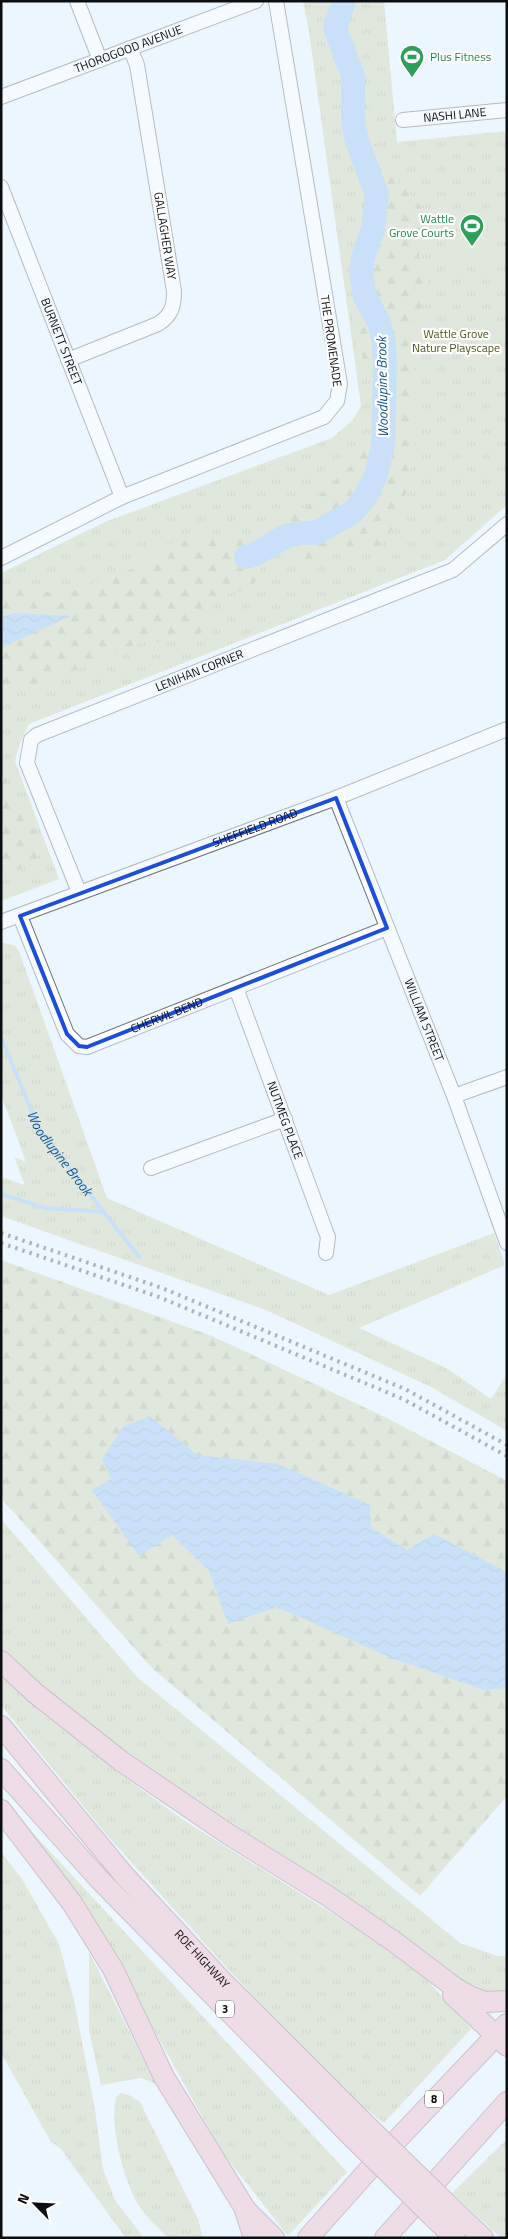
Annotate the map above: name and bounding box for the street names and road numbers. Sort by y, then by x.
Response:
street label: THOROGOOD AVENUE [71,19,185,78]
street label: NASHI LANE [422,102,487,127]
street label: GALLAGHER WAY [149,191,182,282]
street label: THE PROMENADE [316,294,347,388]
street label: BURNETT STREET [36,295,88,389]
street label: LENIHAN CORNER [152,644,246,696]
street label: SHEFFIELD ROAD [210,803,301,852]
street label: WILLIAM STREET [399,976,450,1065]
street label: CHERVIL BEND [128,992,206,1038]
street label: NUTMEG PLACE [262,1078,308,1162]
street label: ROE HIGHWAY [170,1925,235,1993]
road number: 3 [216,2000,234,2018]
road number: 8 [425,2090,443,2108]

